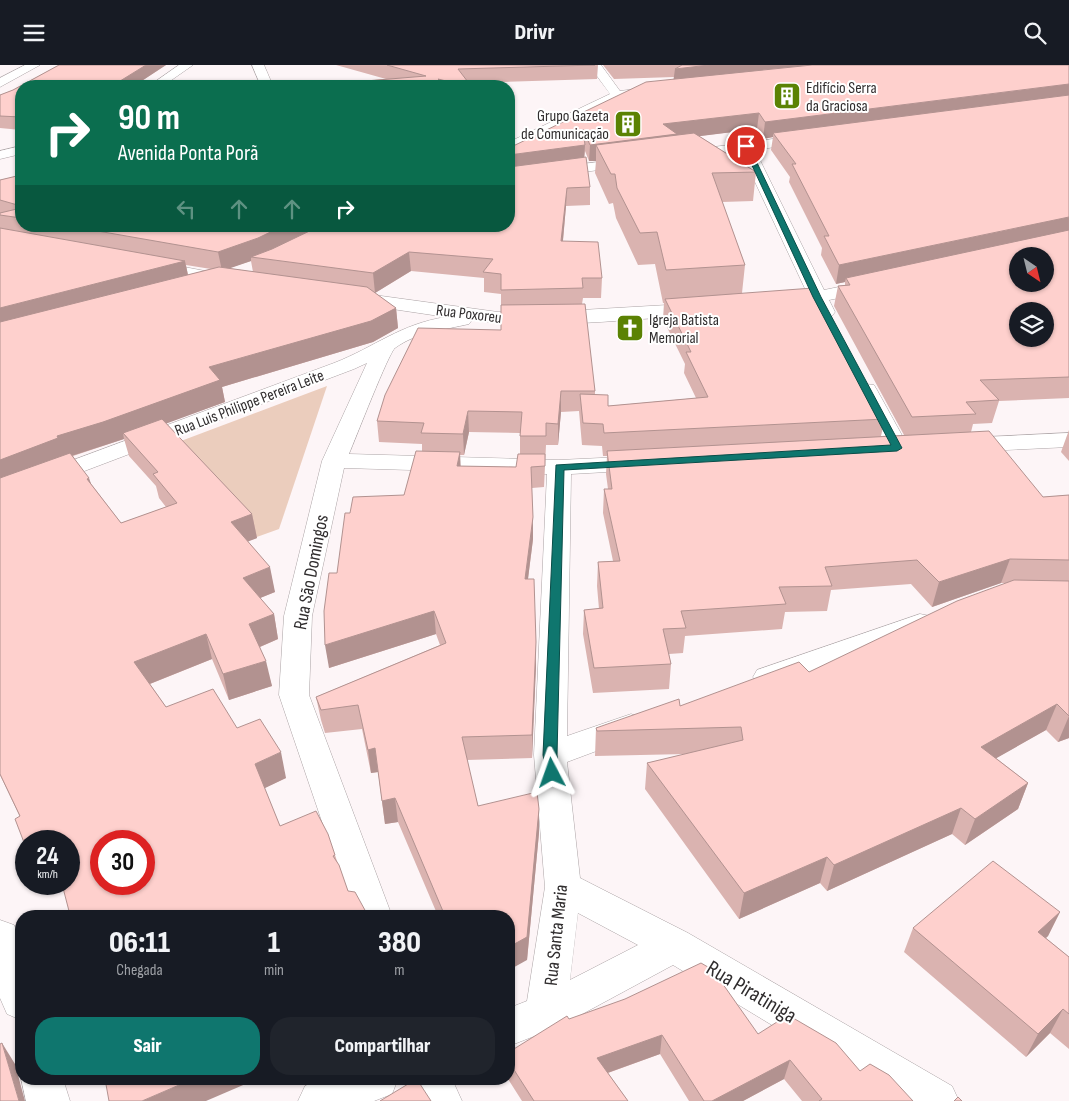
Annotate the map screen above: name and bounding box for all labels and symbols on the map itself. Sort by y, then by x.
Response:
place label: Edifício Serra da Graciosa [806,79,877,116]
building icon: Edifício Serra da Graciosa [772,81,802,111]
place label: Grupo Gazeta de Comunicação [521,107,609,144]
building icon: Grupo Gazeta de Comunicação [613,109,643,139]
pin [725,125,767,167]
north arrow [1009,247,1054,293]
street label: Rua Poxoreu [435,301,503,328]
place label: Igreja Batista Memorial [649,311,719,348]
church icon: Igreja Batista Memorial [615,313,645,343]
street label: Rua Luis Philippe Pereira Leite [172,366,327,441]
street label: Rua São Domingos [289,513,334,632]
position arrow [525,746,577,798]
speed limit sign: 30 [90,830,155,895]
street label: Rua Santa Maria [540,883,573,987]
street label: Rua Piratiniga [701,955,801,1030]

